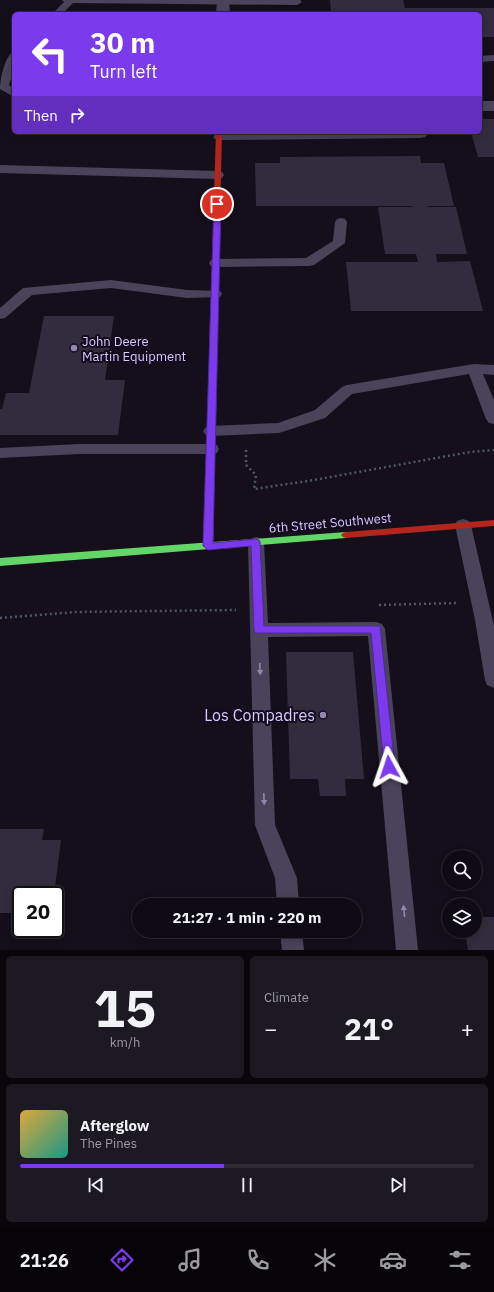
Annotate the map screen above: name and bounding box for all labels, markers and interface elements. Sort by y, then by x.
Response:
text: 30 m [90,24,155,61]
icon: left [24,28,76,80]
text: Turn left [90,60,158,83]
icon: right [66,104,88,126]
text: Then [24,106,58,125]
pin [200,187,234,221]
icon: arrive [206,193,228,215]
place label: John Deere Martin Equipment [82,333,186,365]
marker: John Deere Martin Equipment [69,343,79,353]
street label: 6th Street Southwest [268,509,392,537]
one-way arrow [257,663,263,676]
place label: Los Compadres [204,705,315,725]
marker: Los Compadres [318,710,328,720]
position arrow [368,746,410,788]
one-way arrow [261,793,267,806]
map controls [442,850,482,938]
button: search [442,850,482,890]
speed limit sign: 20 [12,886,64,938]
button: layers [442,898,482,938]
one-way arrow [400,905,407,917]
text: 21:27 · 1 min · 220 m [173,908,321,927]
text: 15 [94,974,156,1041]
text: Climate [264,989,309,1006]
text: 21° [344,1009,394,1048]
text: − [264,1014,277,1043]
text: + [461,1014,474,1043]
text: km/h [110,1034,140,1051]
text: Afterglow [80,1116,149,1135]
text: The Pines [80,1135,137,1152]
icon: previous [85,1174,107,1196]
icon: pause [236,1174,258,1196]
icon: next [387,1174,409,1196]
icon: directions [108,1246,136,1274]
icon: music [176,1246,204,1274]
icon: phone [244,1246,272,1274]
icon: climate [311,1246,339,1274]
icon: car [379,1246,407,1274]
icon: filters [446,1246,474,1274]
text: 21:26 [20,1249,69,1272]

